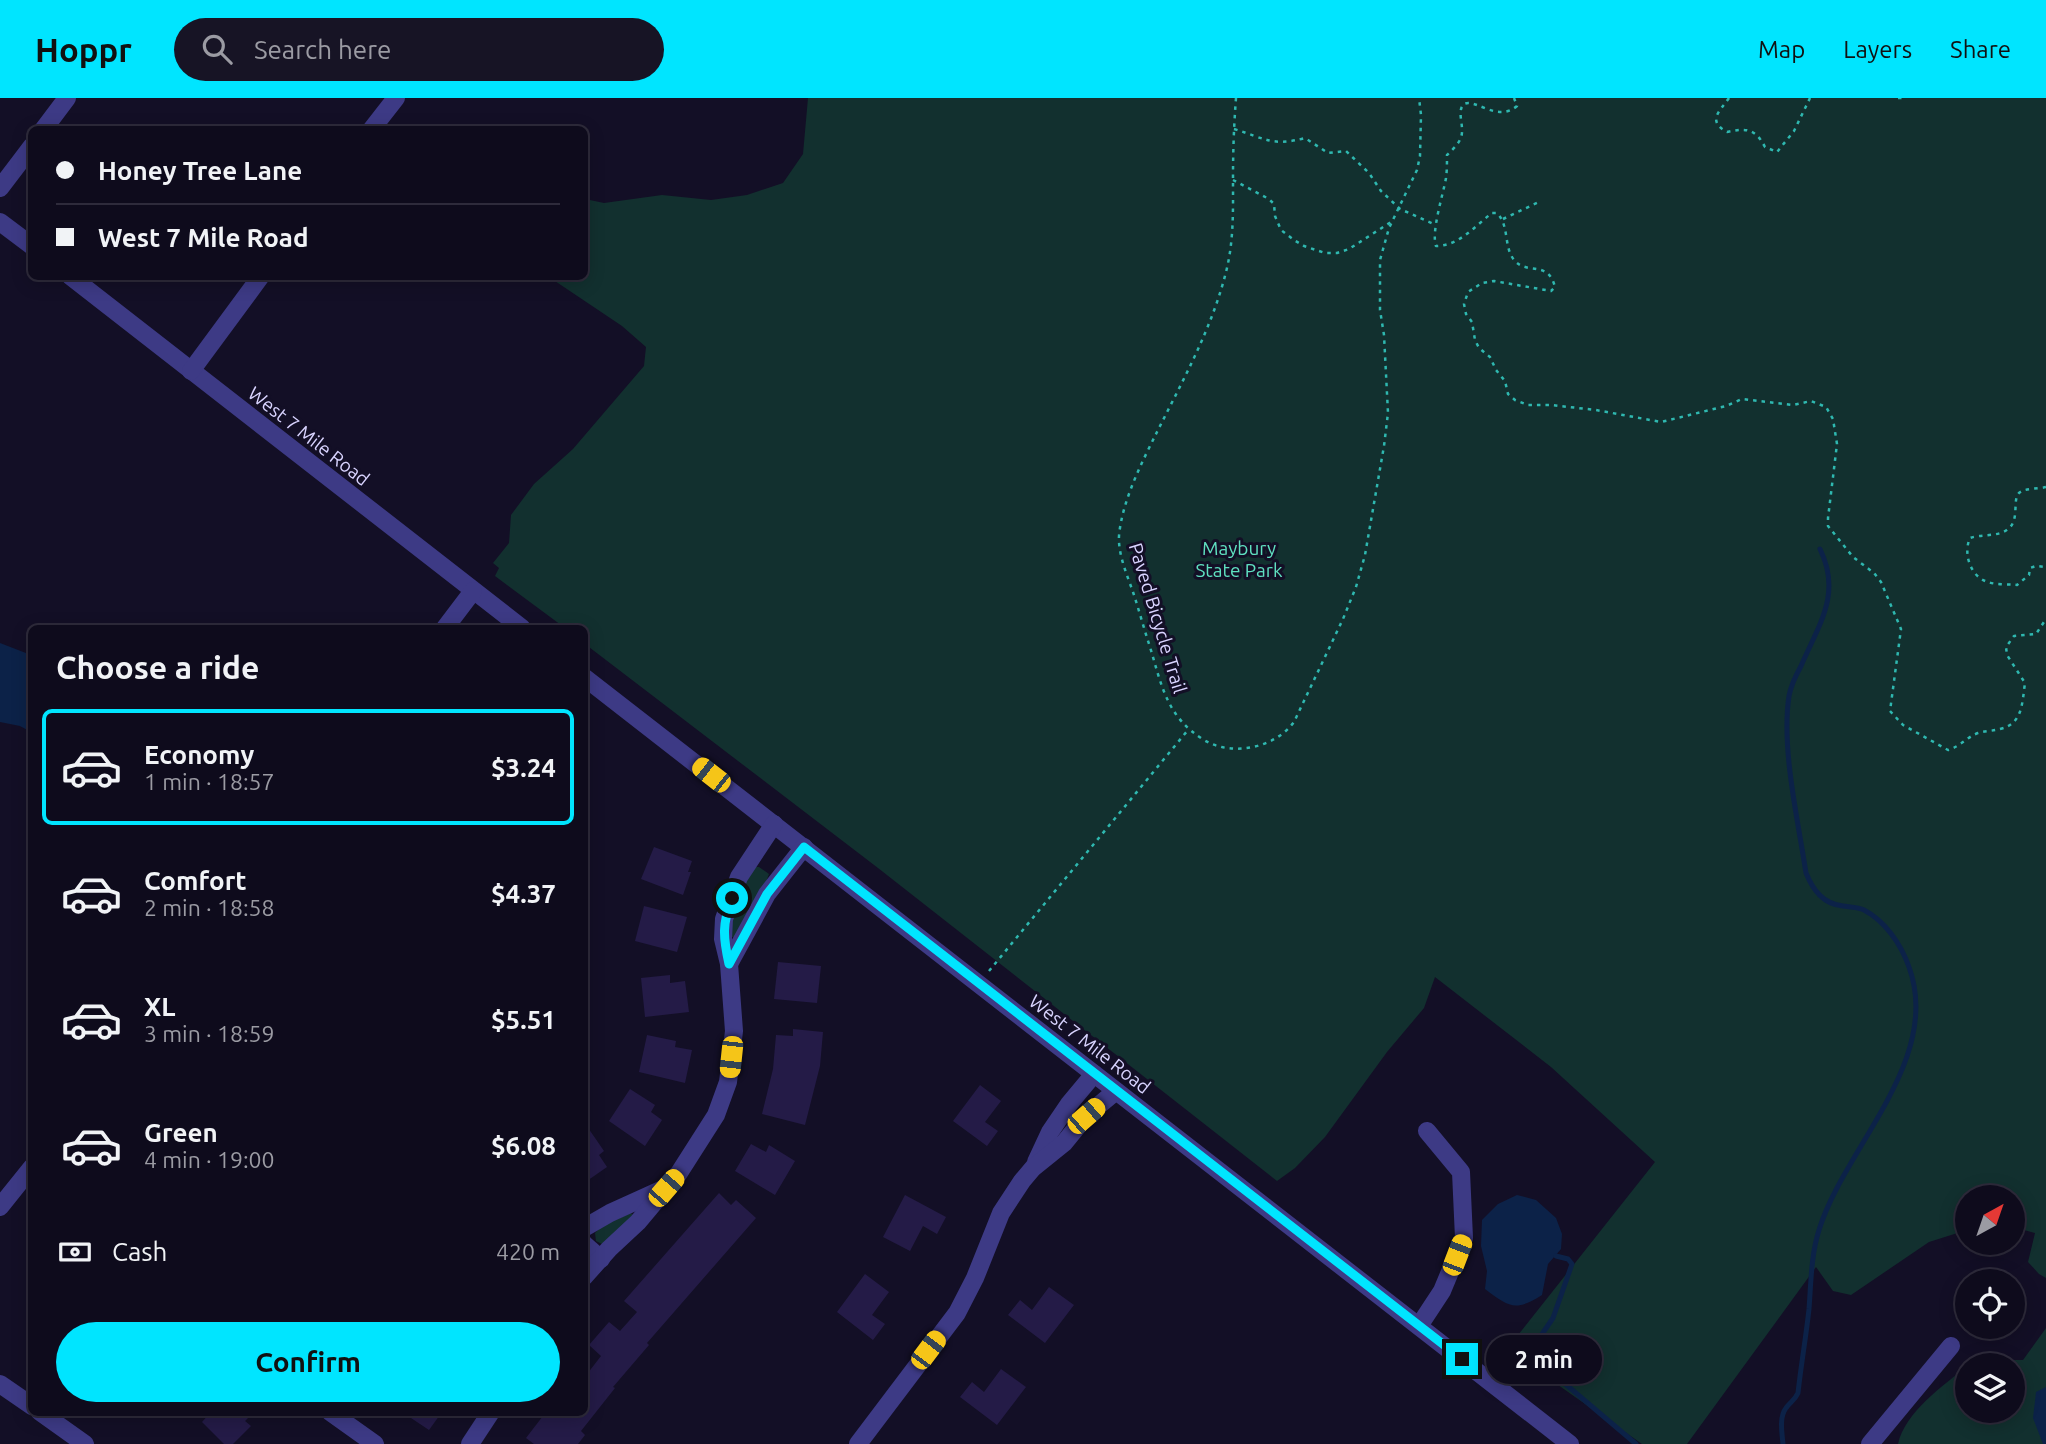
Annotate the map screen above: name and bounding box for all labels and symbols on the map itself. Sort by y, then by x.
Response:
street label: West 7 Mile Road [244,382,374,490]
park label: Maybury State Park [1195,537,1283,581]
street label: Paved Bicycle Trail [1125,540,1191,696]
car [688,754,735,796]
route start [716,882,748,914]
street label: West 7 Mile Road [1025,990,1155,1098]
car [719,1035,744,1079]
car [1064,1094,1109,1138]
car [645,1165,688,1211]
north arrow [1955,1185,2025,1255]
car [1440,1232,1475,1278]
car [907,1327,950,1373]
callout: 2 min [1486,1334,1602,1384]
route end [1446,1343,1478,1375]

